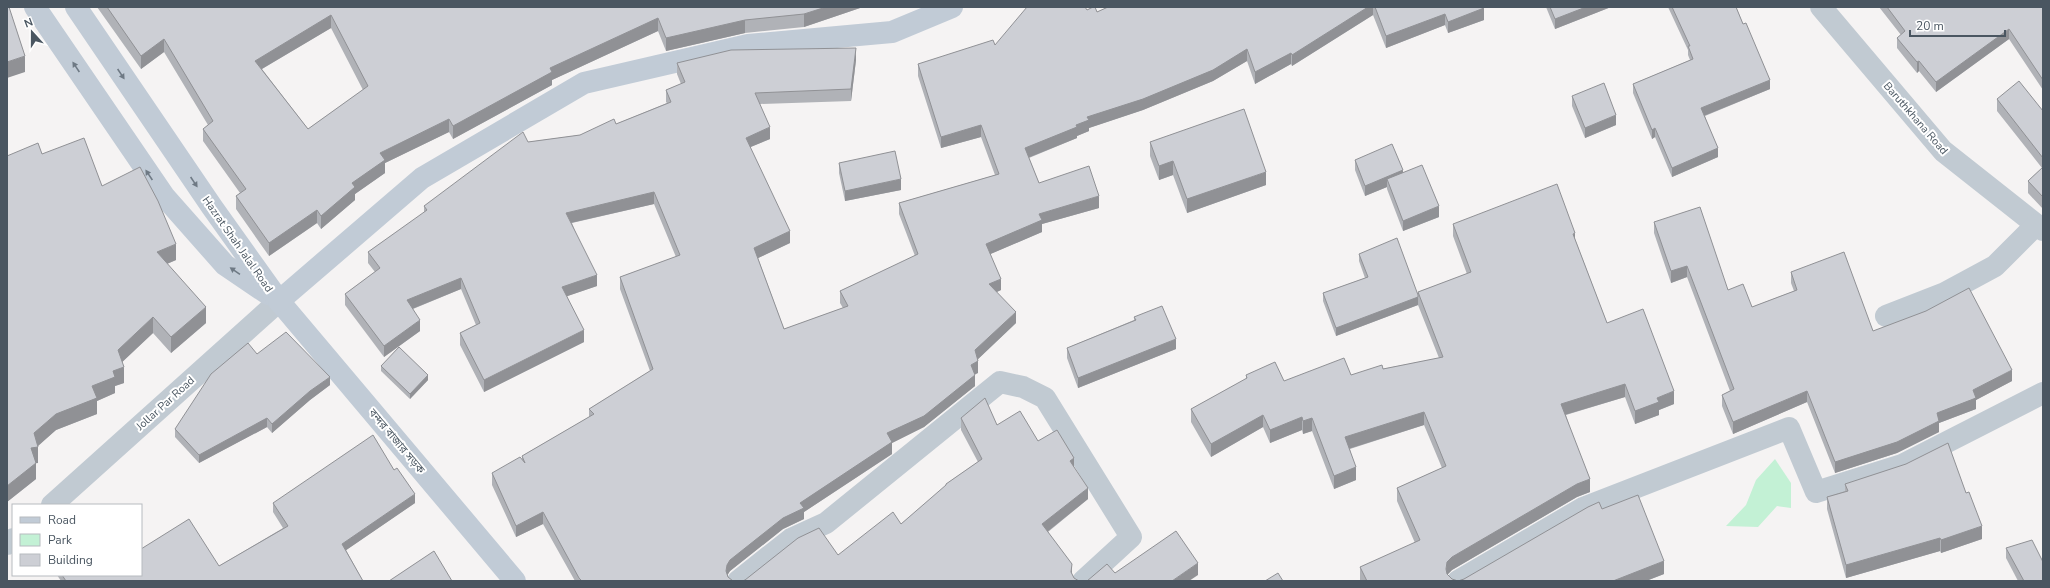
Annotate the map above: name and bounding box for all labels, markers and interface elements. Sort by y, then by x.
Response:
north arrow [12,12,52,52]
scale bar [1910,12,2005,38]
text: N [22,15,35,32]
text: 20 m [1916,18,1944,34]
one-way arrow [72,62,80,72]
one-way arrow [117,69,125,79]
street label: Baruthkhana Road [1880,79,1951,158]
one-way arrow [145,169,153,180]
one-way arrow [191,176,198,187]
street label: Hazrat Shah Jalal Road [199,193,276,295]
one-way arrow [229,268,241,275]
street label: Jollar Par Road [132,373,198,434]
street label: বন্দর বাজার সড়ক [364,405,428,477]
legend [12,504,142,576]
text: Road [48,512,76,528]
text: Park [48,532,73,548]
text: Building [48,552,93,568]

